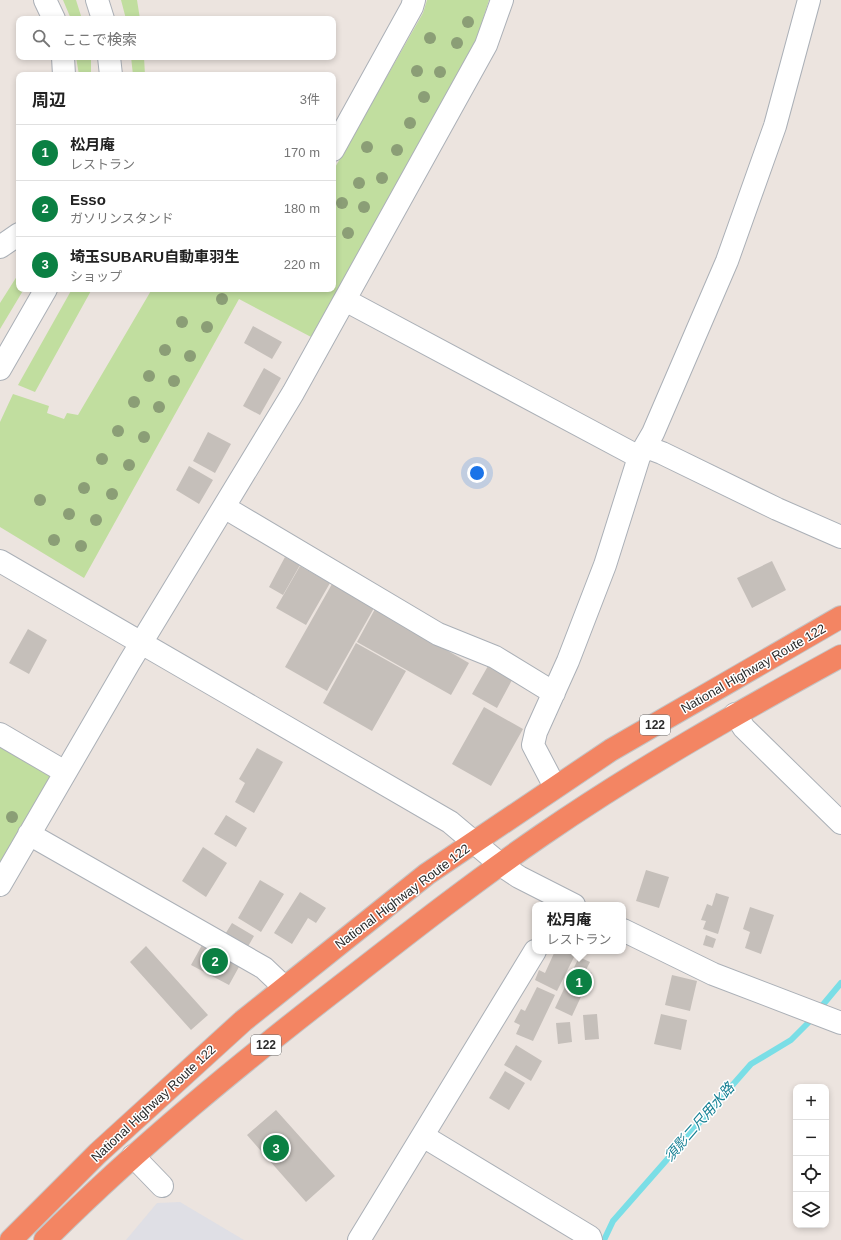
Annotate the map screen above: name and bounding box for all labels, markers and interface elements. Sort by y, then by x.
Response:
search box [16,16,336,60]
icon: search [30,27,52,49]
text: ここで検索 [62,31,137,48]
text: 周辺 [32,91,66,110]
text: 3件 [300,92,320,107]
text: 松月庵 [70,136,115,153]
text: 1 [41,145,49,160]
text: 170 m [284,145,320,160]
text: レストラン [70,157,135,172]
text: Esso [70,191,106,208]
text: 2 [41,201,49,216]
text: 180 m [284,201,320,216]
text: ガソリンスタンド [70,211,174,226]
text: 埼玉SUBARU自動車羽生 [70,248,239,265]
text: 3 [41,257,49,272]
text: 220 m [284,257,320,272]
text: ショップ [70,269,122,284]
your location [467,463,487,483]
street label: National Highway Route 122 [678,621,828,716]
road number: 122 [640,715,670,735]
street label: National Highway Route 122 [332,841,473,952]
popup [532,902,626,954]
text: 松月庵 [546,911,592,928]
text: レストラン [546,932,612,947]
pin: 2 [202,946,228,976]
pin: 1 [566,967,592,997]
road number: 122 [251,1035,281,1055]
street label: National Highway Route 122 [88,1042,219,1165]
water label: 須影二尺用水路 [661,1079,738,1164]
map controls [793,1084,829,1228]
button: + [793,1084,829,1120]
button: − [793,1120,829,1156]
pin: 3 [263,1133,289,1163]
button: locate [793,1156,829,1192]
button: layers [793,1192,829,1228]

